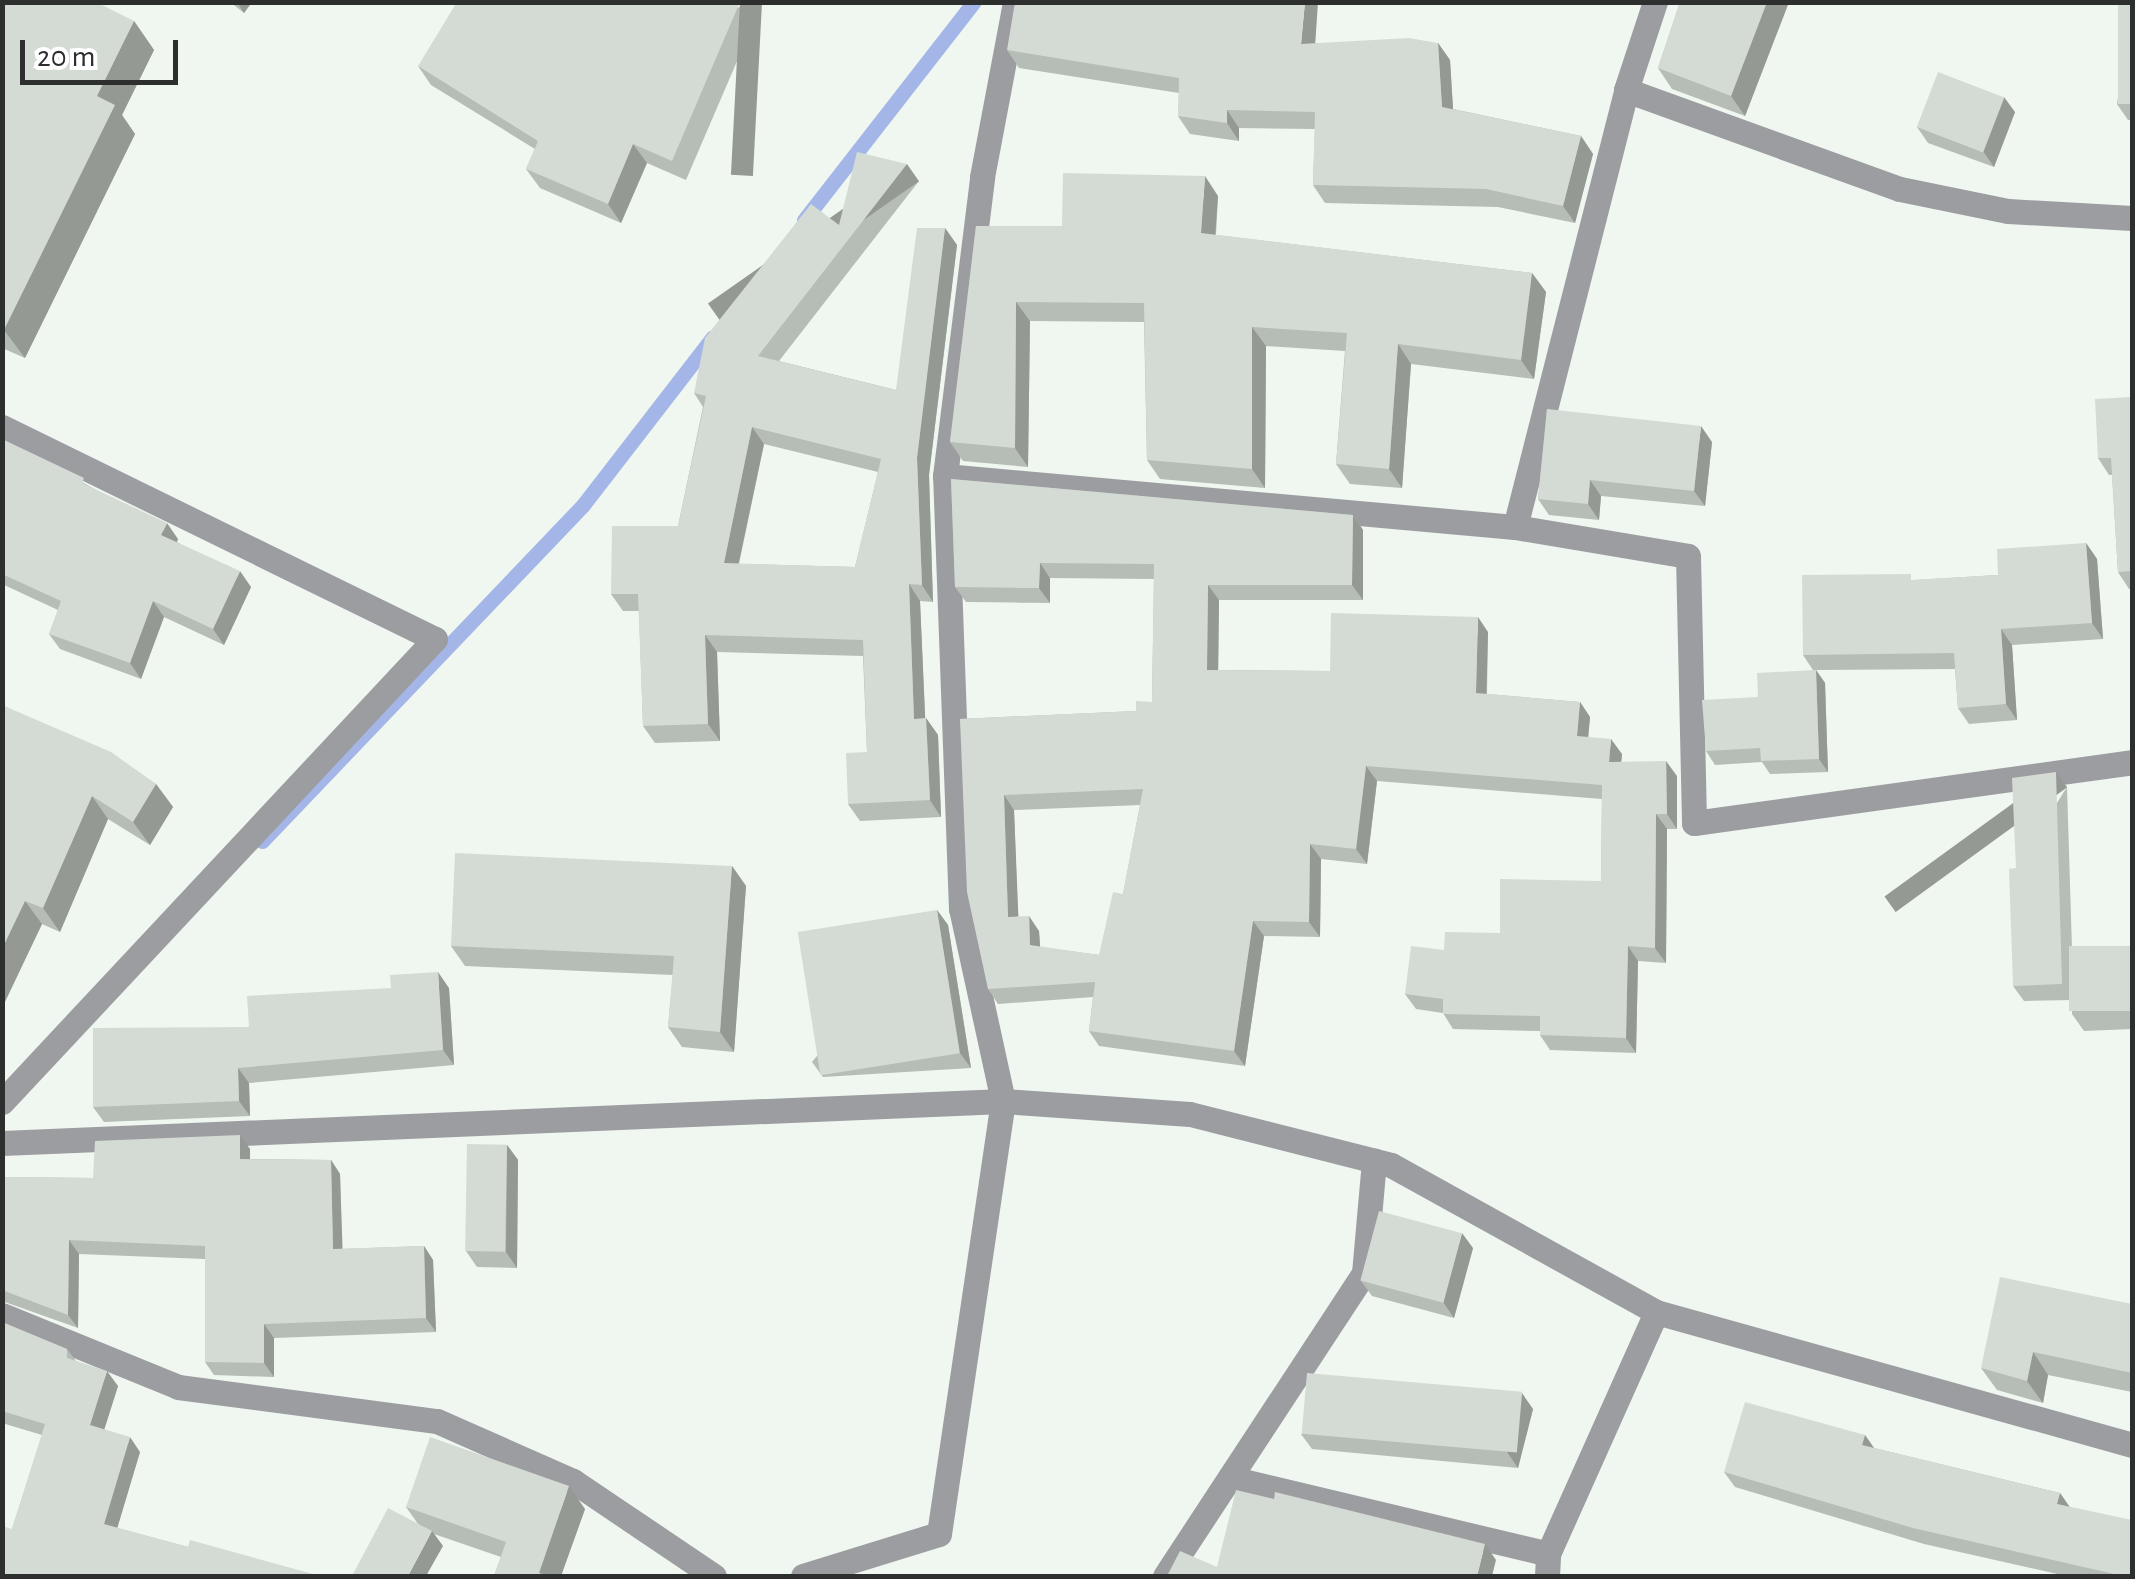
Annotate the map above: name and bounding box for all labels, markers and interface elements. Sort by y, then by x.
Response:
scale bar [25,20,182,82]
text: 20 m [37,42,95,72]

